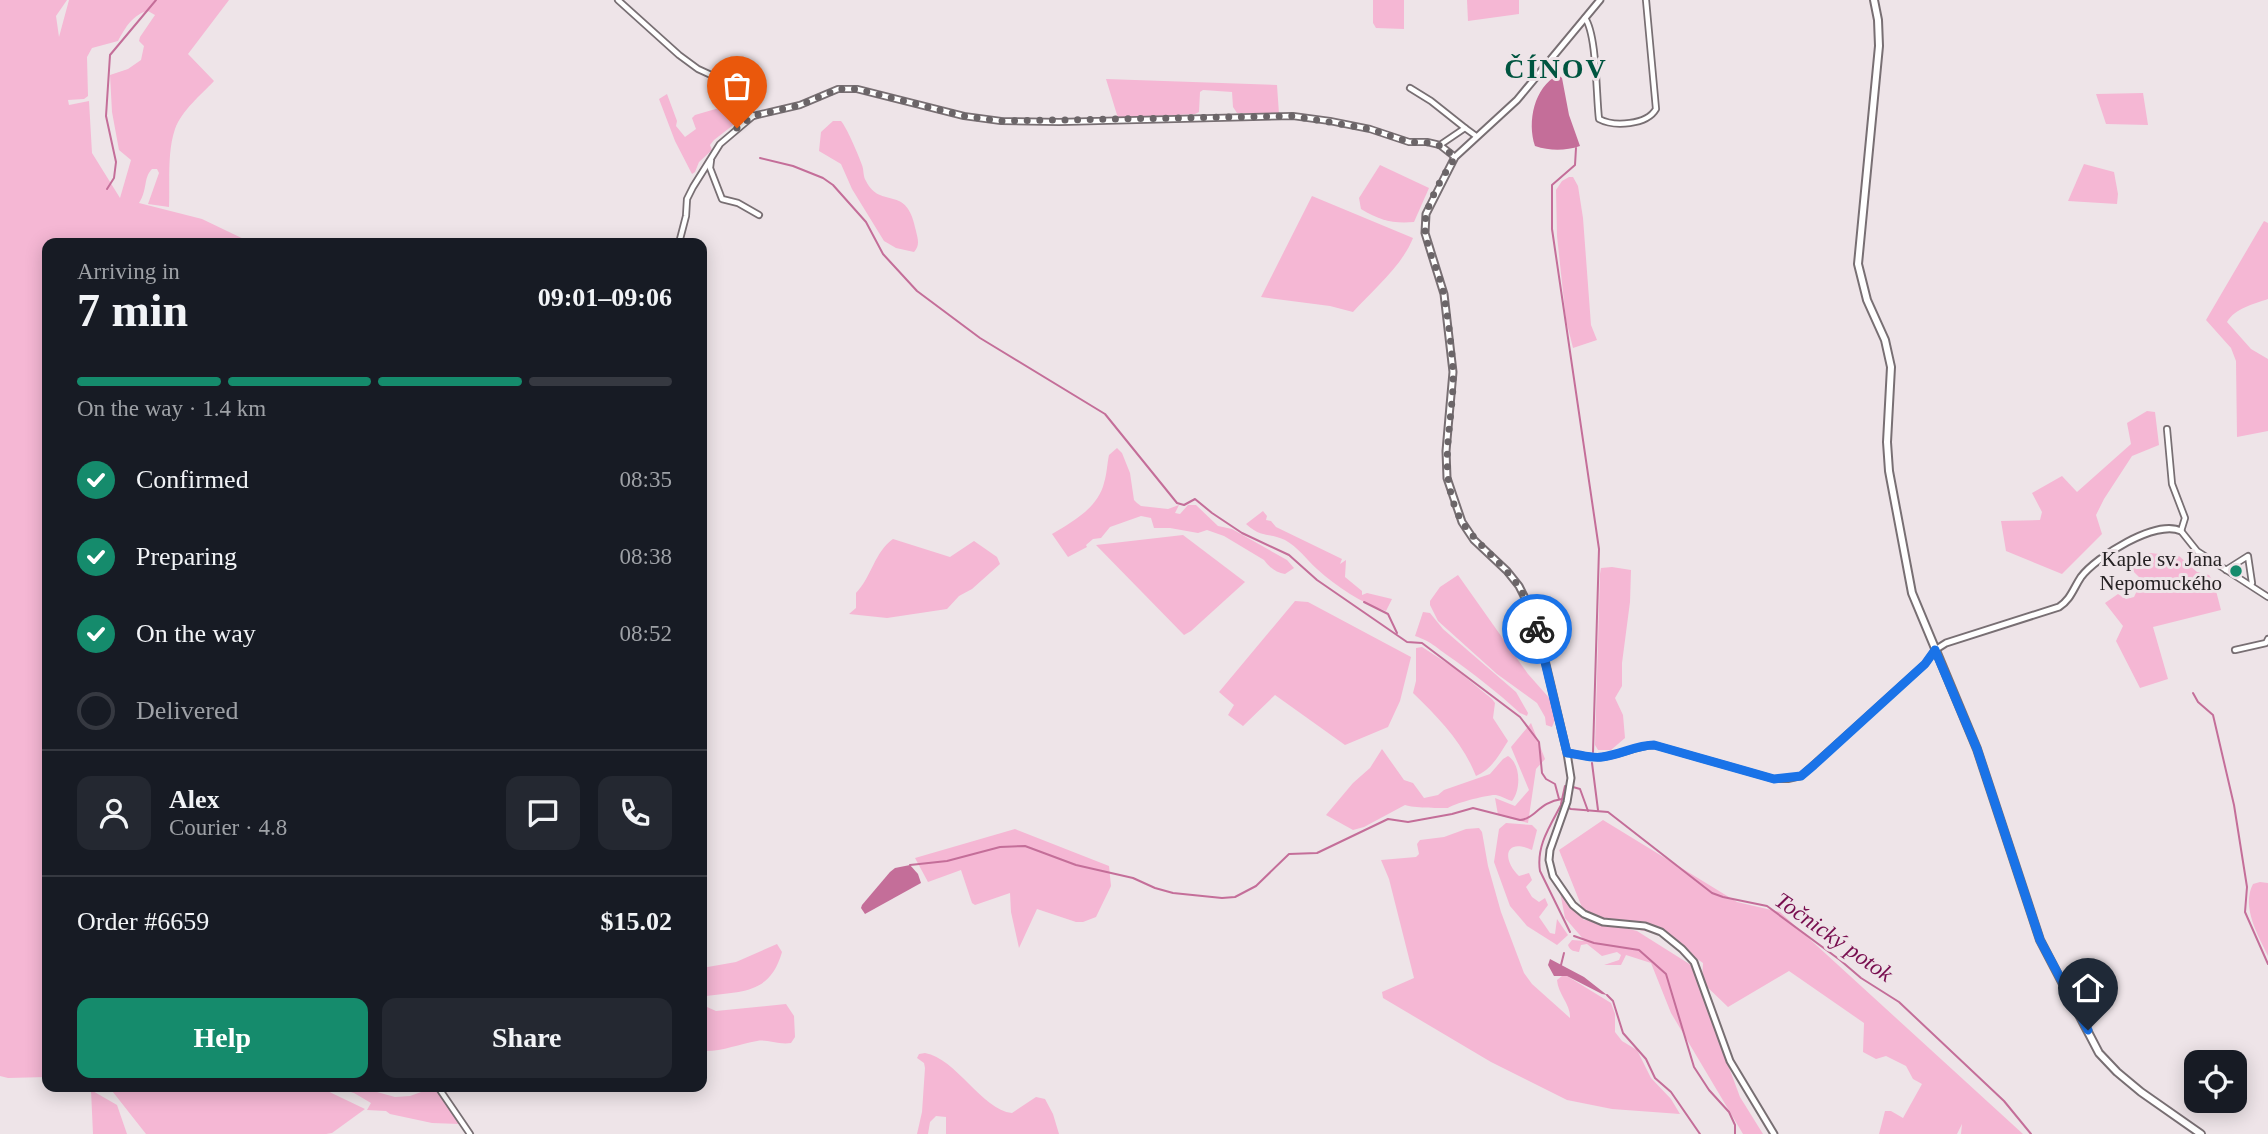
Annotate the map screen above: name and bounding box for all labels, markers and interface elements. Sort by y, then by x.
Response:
district label: ČÍNOV [1504,53,1608,84]
pin [707,56,767,128]
icon: bag [718,67,756,105]
text: Arriving in [77,259,180,284]
text: 09:01–09:06 [538,283,672,312]
text: 7 min [77,285,188,336]
text: On the way · 1.4 km [77,396,266,421]
icon: check [77,461,115,499]
text: Confirmed [136,465,249,494]
text: 08:35 [620,467,672,492]
icon: check [77,538,115,576]
text: Preparing [136,542,237,571]
text: 08:38 [620,544,672,569]
place label: Kaple sv. Jana Nepomuckého [2100,547,2223,595]
marker: Kaple sv. Jana Nepomuckého [2228,563,2244,579]
courier [1502,594,1572,664]
icon: bike [1518,610,1556,648]
icon: check [77,615,115,653]
text: On the way [136,619,256,648]
text: 08:52 [620,621,672,646]
text: Delivered [136,696,239,725]
button: person [77,776,151,850]
button: chat [506,776,580,850]
button: phone [598,776,672,850]
text: Alex [169,785,220,814]
text: Courier · 4.8 [169,815,287,840]
water label: Točnický potok [1770,887,1898,987]
text: Order #6659 [77,907,209,936]
text: $15.02 [601,907,672,936]
pin [2058,958,2118,1030]
icon: home [2069,969,2107,1007]
button: Help [77,998,368,1078]
button: Share [382,998,672,1078]
map controls [2184,1050,2247,1113]
button: locate [2184,1050,2247,1113]

